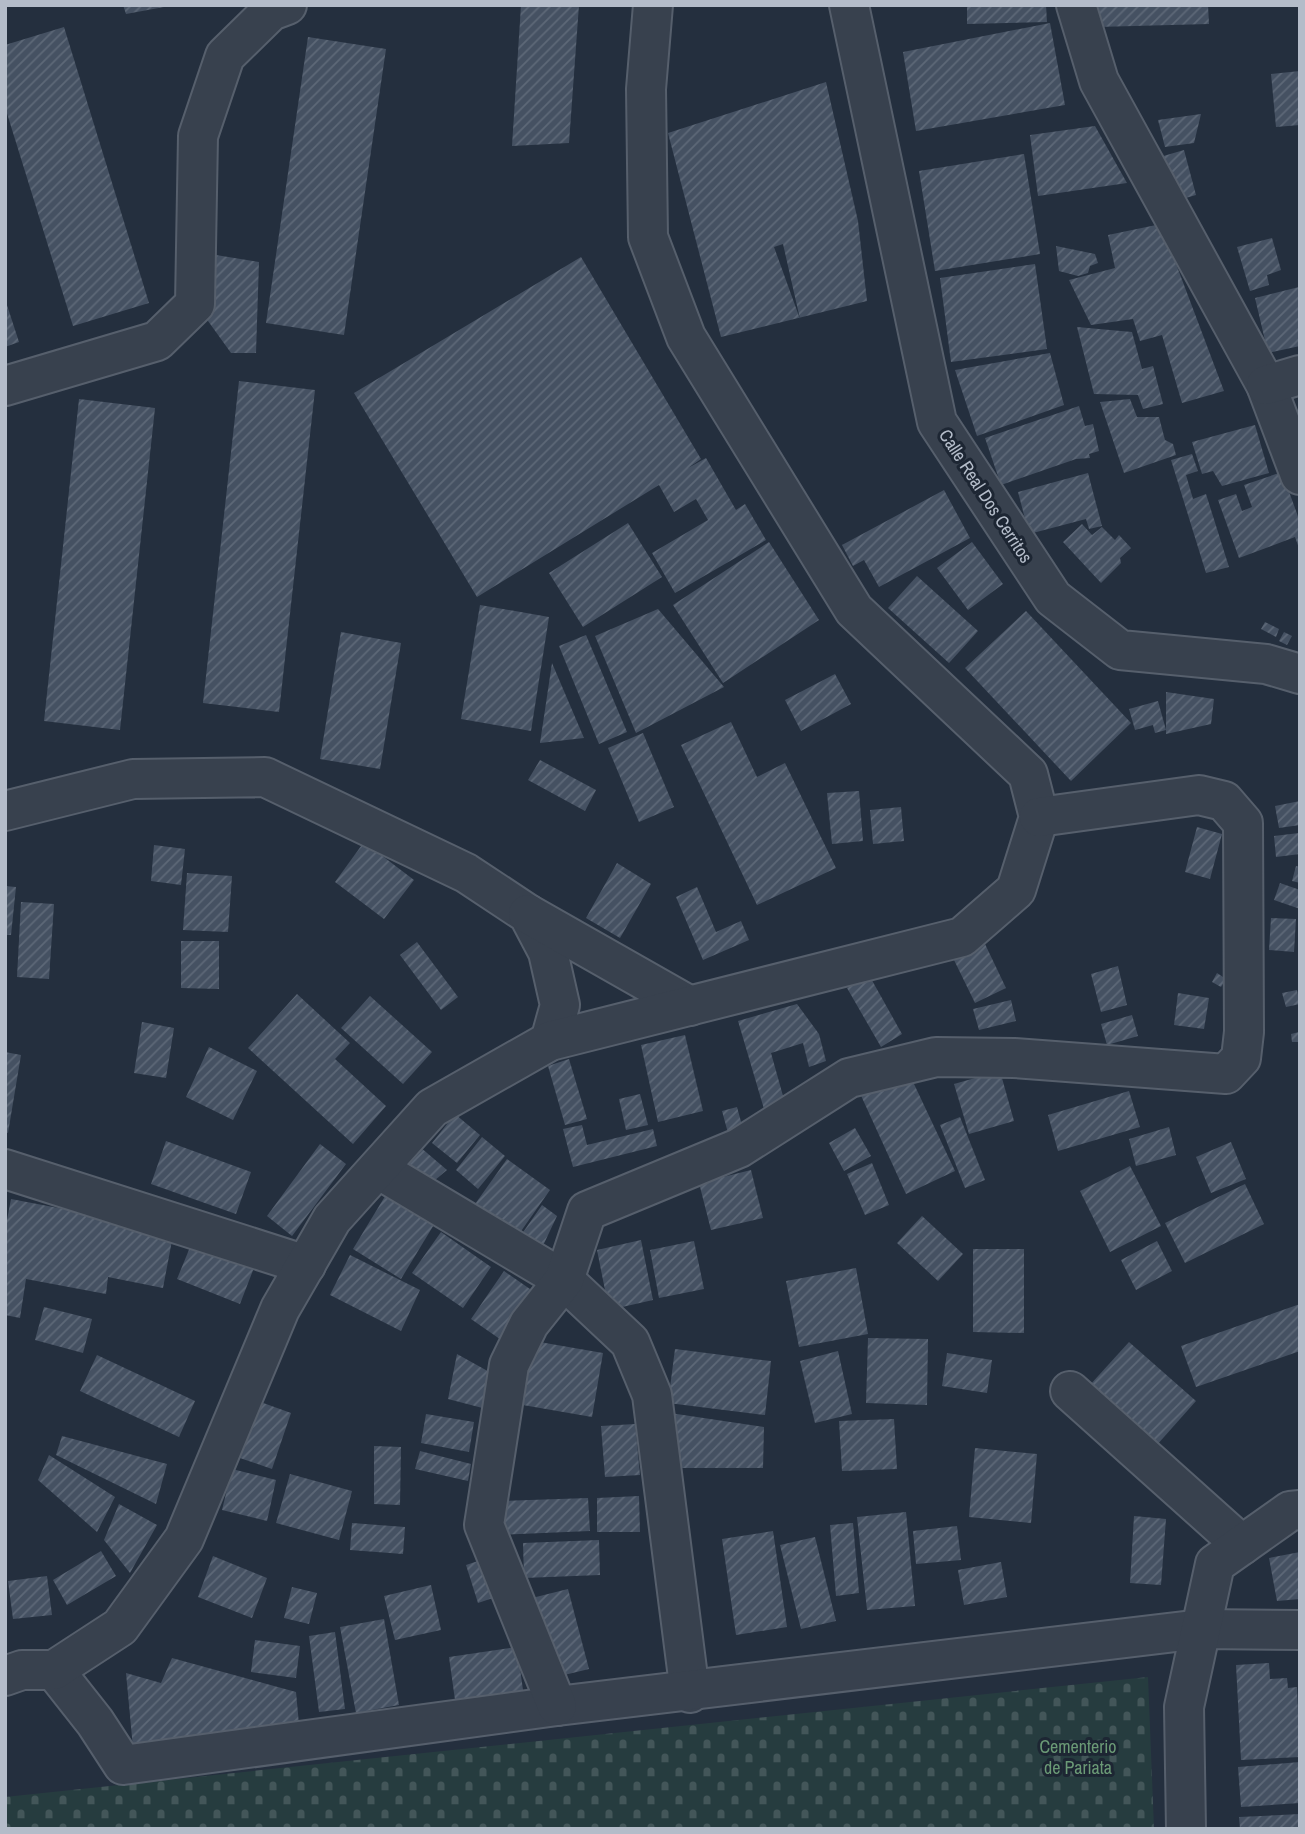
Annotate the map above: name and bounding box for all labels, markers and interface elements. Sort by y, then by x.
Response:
street label: Calle Real Dos Cerritos [933,424,1039,568]
park label: Cementerio de Pariata [1039,1734,1117,1780]

